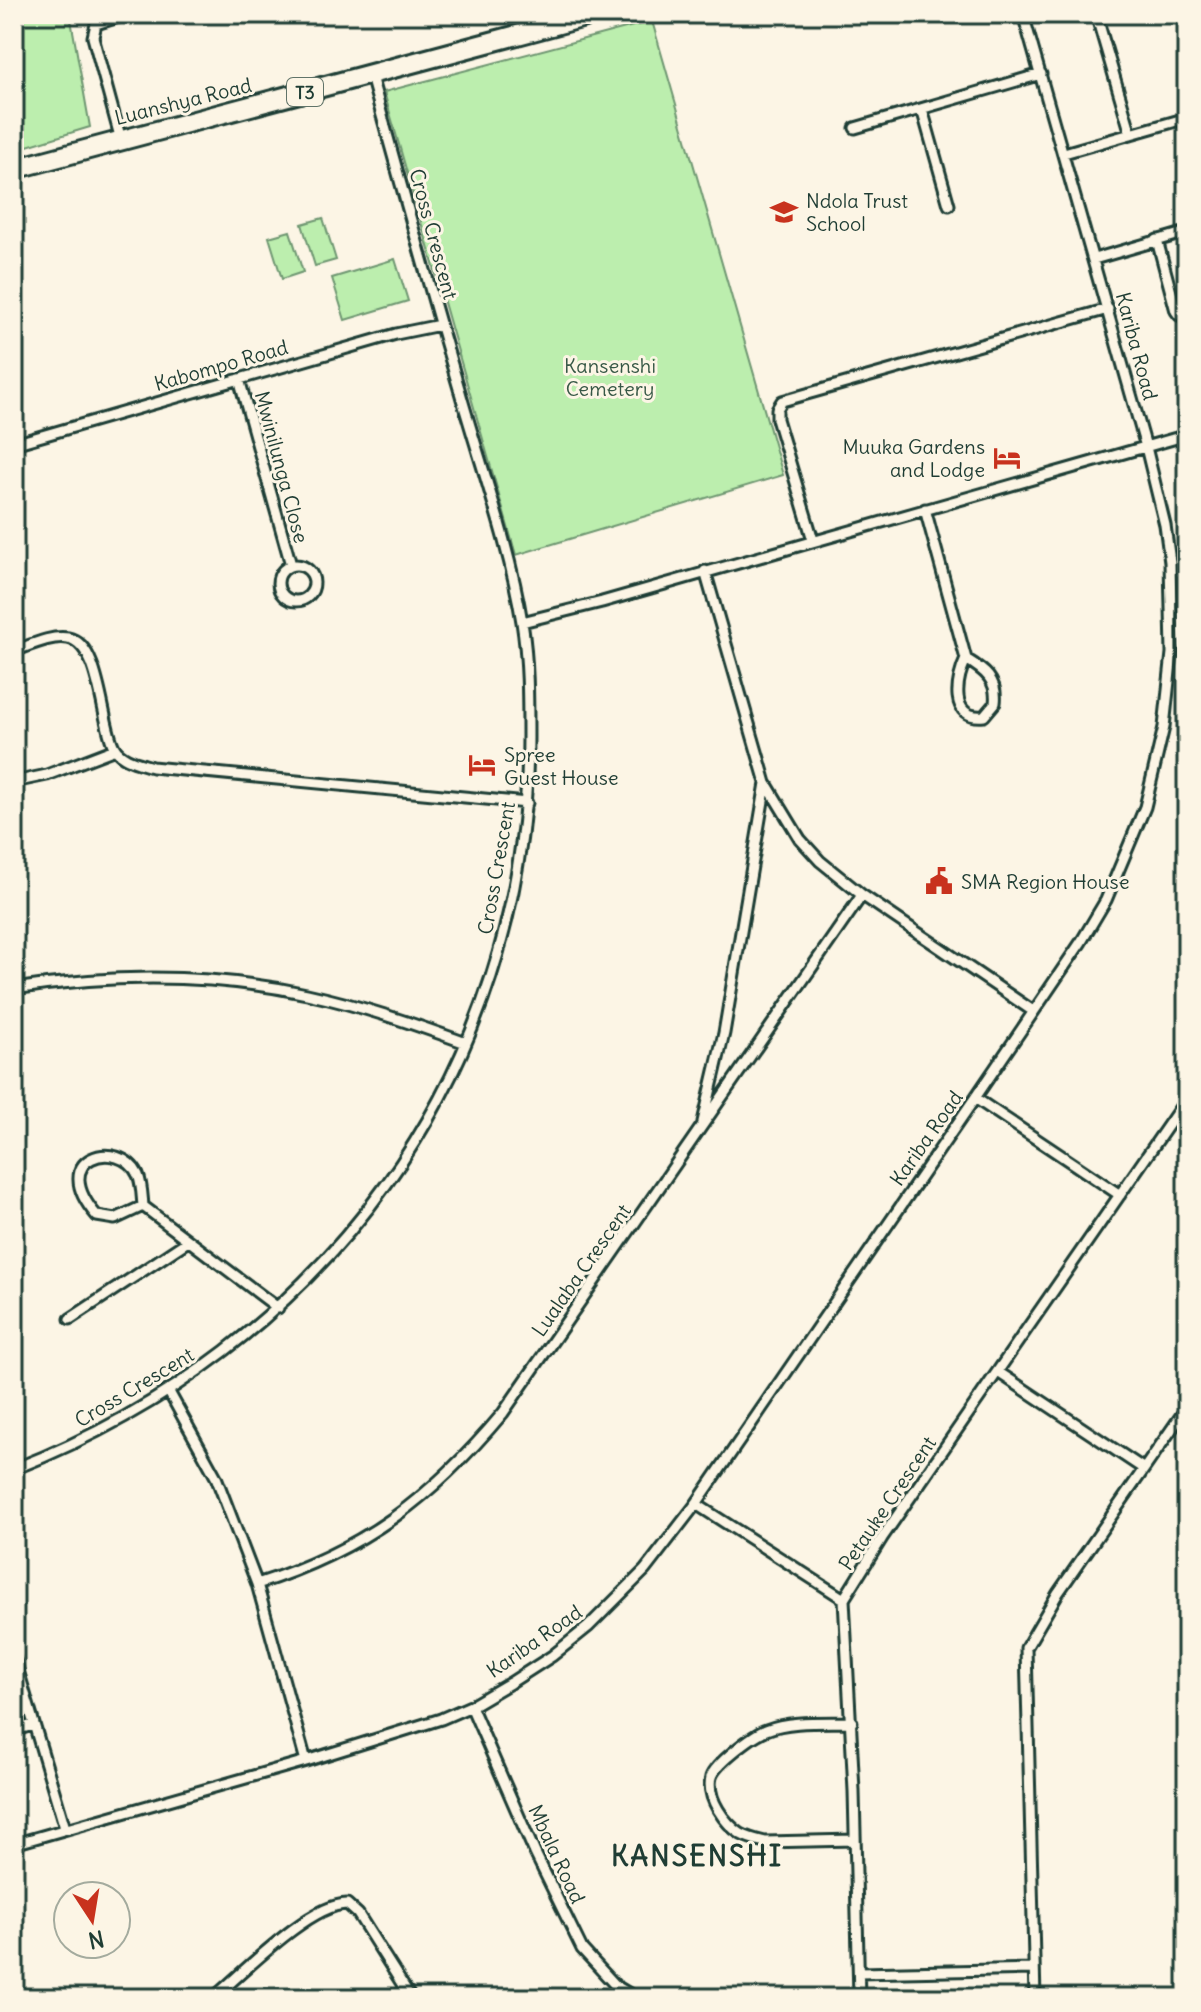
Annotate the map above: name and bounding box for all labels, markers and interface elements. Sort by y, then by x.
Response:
street label: Luanshya Road [112,72,254,130]
road number: T3 [287,78,323,106]
street label: Cross Crescent [405,166,464,302]
place label: Ndola Trust School [806,188,908,236]
school or university icon: Ndola Trust School [769,197,799,227]
street label: Kariba Road [1111,289,1163,403]
street label: Kabompo Road [151,334,291,396]
park label: Kansenshi Cemetery [564,353,656,401]
street label: Mwinilunga Close [250,388,314,546]
place label: Muuka Gardens and Lodge [842,434,985,482]
hotel icon: Muuka Gardens and Lodge [992,443,1022,473]
place label: Spree Guest House [504,742,619,790]
hotel icon: Spree Guest House [467,750,497,780]
street label: Cross Crescent [472,799,520,936]
public building icon: SMA Region House [924,866,954,896]
place label: SMA Region House [961,869,1129,894]
street label: Kariba Road [884,1085,968,1190]
street label: Lualaba Crescent [526,1199,636,1341]
street label: Cross Crescent [70,1342,198,1432]
street label: Petauke Crescent [833,1431,941,1575]
street label: Kariba Road [482,1599,587,1683]
street label: Mbala Road [523,1801,591,1908]
district label: KANSENSHI [611,1838,783,1874]
north arrow [52,1880,132,1960]
text: N [86,1924,107,1955]

